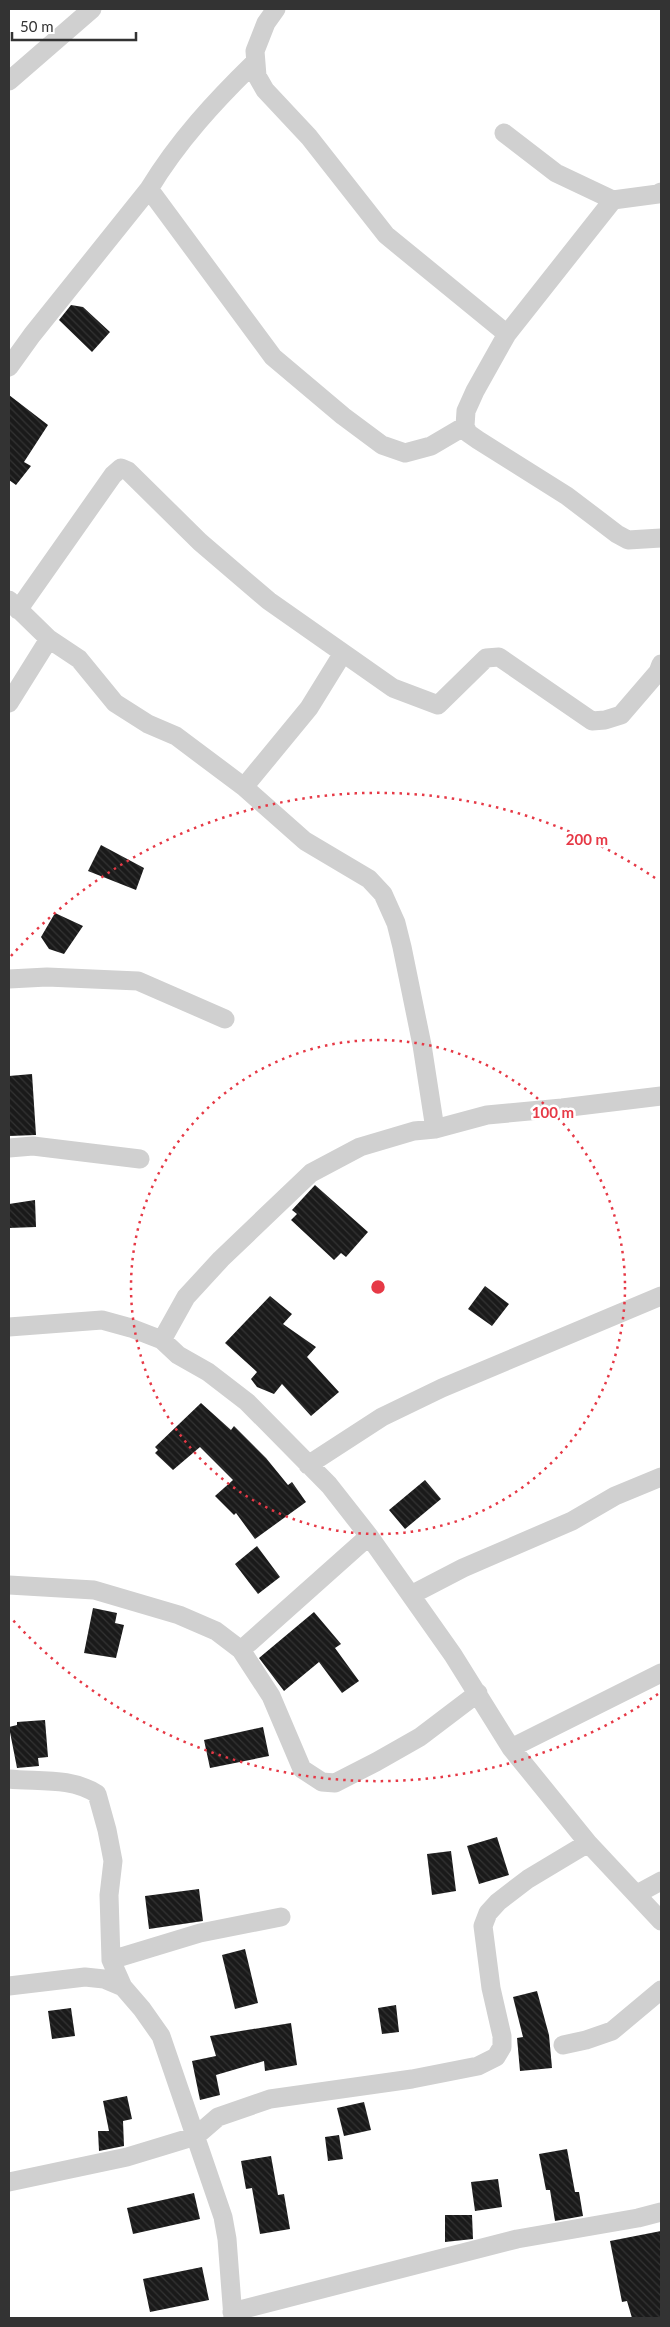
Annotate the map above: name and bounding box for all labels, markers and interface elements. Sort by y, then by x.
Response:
scale bar [12,10,136,42]
text: 50 m [20,17,54,35]
text: 200 m [566,830,608,848]
text: 100 m [532,1103,574,1121]
centre of rings [369,1278,387,1296]

